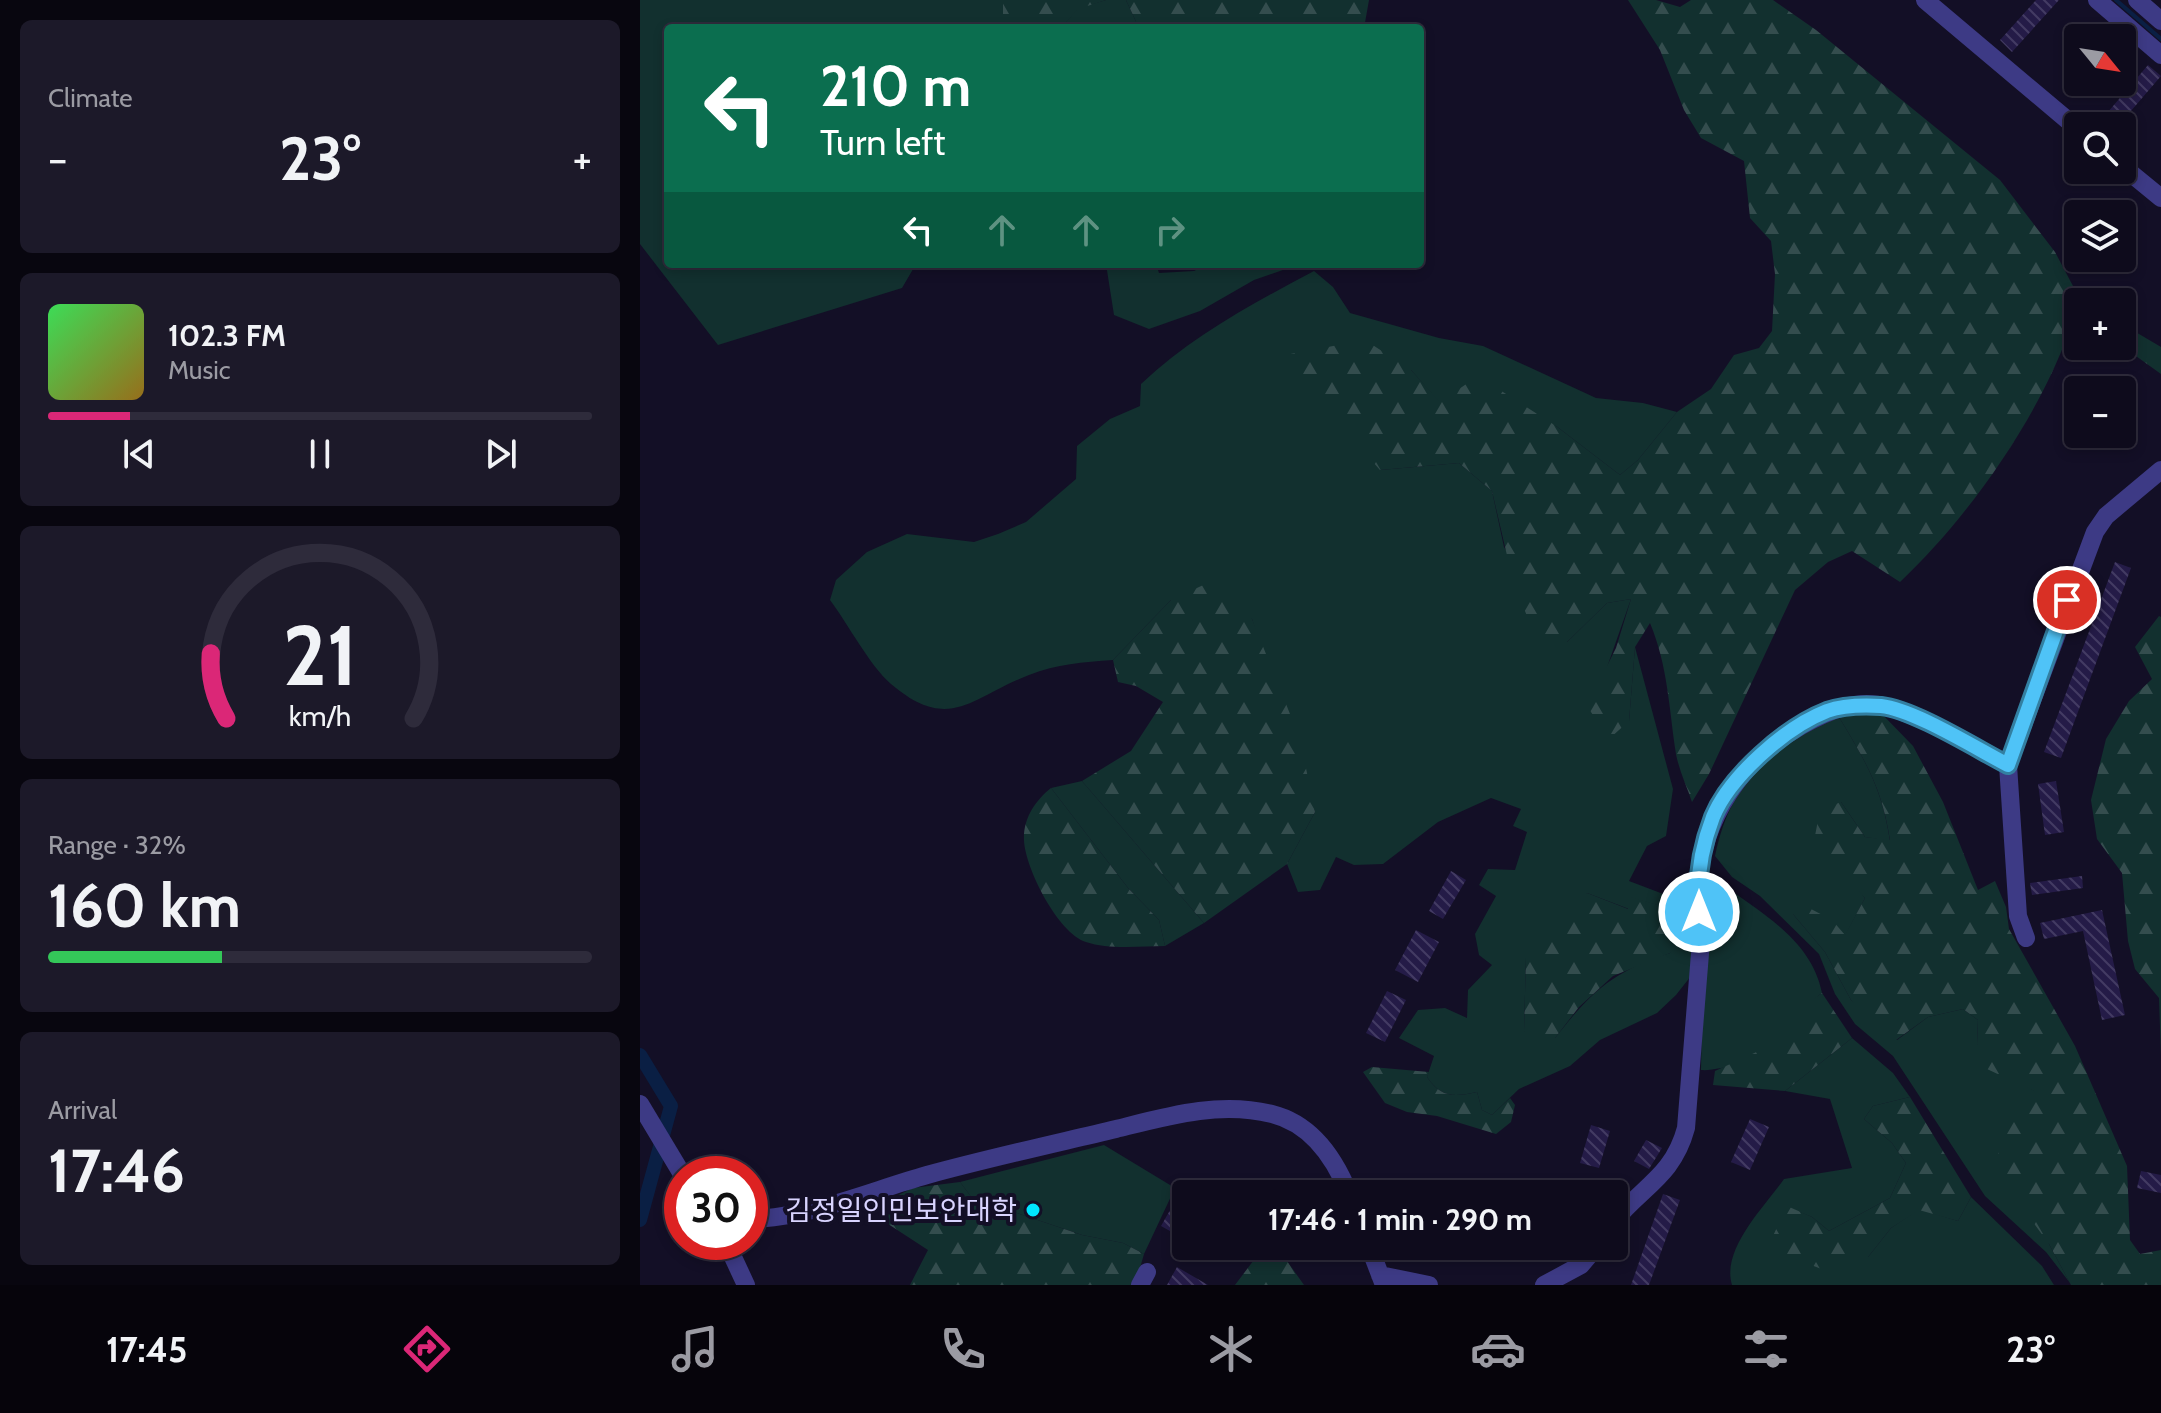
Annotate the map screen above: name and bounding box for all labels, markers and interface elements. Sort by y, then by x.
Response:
north arrow [2064,24,2136,96]
map controls [2064,24,2136,448]
text: 210 m [820,52,971,120]
icon: left [688,56,792,160]
text: Climate [48,82,133,114]
button: search [2064,112,2136,184]
text: Turn left [820,120,945,164]
text: 23° [279,122,361,195]
text: − [48,132,67,185]
text: + [573,132,592,185]
button: layers [2064,200,2136,272]
icon: left [896,208,940,252]
icon: ahead [980,208,1024,252]
icon: ahead [1064,208,1108,252]
icon: right [1148,208,1192,252]
button: + [2064,288,2136,360]
text: 102.3 FM [168,317,286,354]
text: Music [168,354,231,386]
button: − [2064,376,2136,448]
icon: previous [117,432,161,476]
icon: pause [298,432,342,476]
icon: next [479,432,523,476]
pin [2033,566,2101,634]
icon: arrive [2045,578,2089,622]
text: 21 [283,604,357,705]
text: km/h [289,698,351,733]
text: Range · 32% [48,829,186,861]
text: 160 km [48,869,241,942]
position arrow [1657,870,1741,954]
text: Arrival [48,1094,117,1126]
text: 17:46 [48,1134,185,1207]
speed limit sign: 30 [664,1156,768,1260]
place label: 김정일인민보안대학 [785,1193,1017,1227]
marker: 김정일인민보안대학 [1024,1201,1042,1219]
text: 17:46 · 1 min · 290 m [1268,1201,1532,1238]
icon: directions [399,1321,455,1377]
icon: music [667,1321,723,1377]
icon: phone [935,1321,991,1377]
icon: climate [1203,1321,1259,1377]
icon: car [1470,1321,1526,1377]
icon: filters [1738,1321,1794,1377]
text: 17:45 [106,1327,187,1371]
text: 23° [2006,1327,2055,1371]

